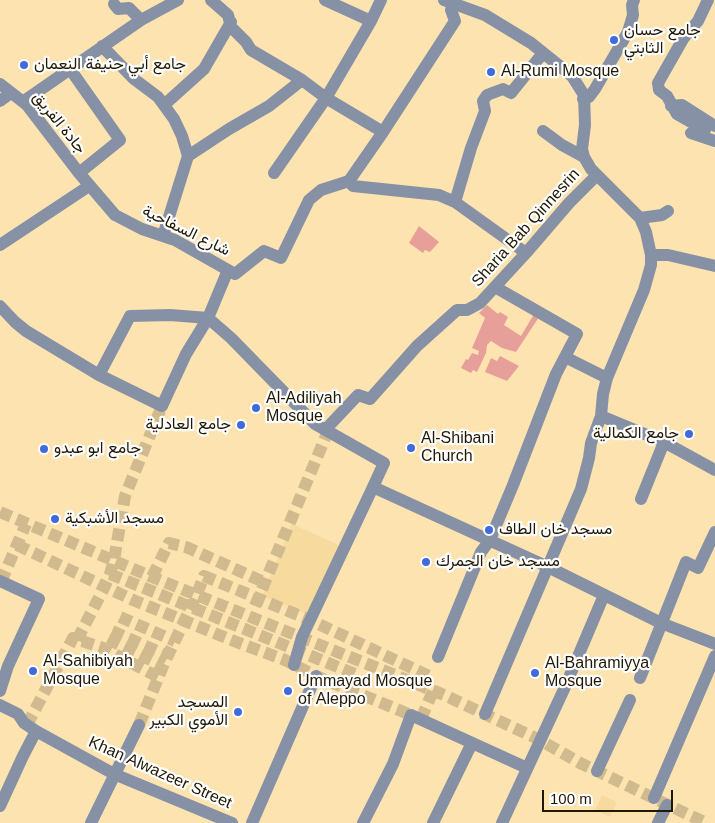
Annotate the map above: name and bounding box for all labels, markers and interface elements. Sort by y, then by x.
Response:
place label: جامع حسان الثابتي [624,21,701,59]
marker: جامع حسان الثابتي [608,34,620,46]
place label: جامع أبي حنيفة النعمان [34,55,186,75]
marker: جامع أبي حنيفة النعمان [18,59,30,71]
place label: Al-Rumi Mosque [501,62,619,82]
marker: Al-Rumi Mosque [485,66,497,78]
street label: جادة الفريق [28,88,90,158]
street label: Sharia Bab Qinnesrin [468,165,584,291]
street label: شارع السفاحية [139,201,233,261]
place label: Al-Adiliyah Mosque [266,389,342,427]
marker: Al-Adiliyah Mosque [250,402,262,414]
place label: جامع العادلية [145,415,231,435]
marker: جامع العادلية [235,419,247,431]
place label: جامع الكمالية [593,424,679,444]
marker: جامع الكمالية [683,428,695,440]
place label: Al-Shibani Church [421,429,494,467]
place label: جامع ابو عبدو [54,439,141,459]
marker: Al-Shibani Church [405,442,417,454]
marker: جامع ابو عبدو [38,443,50,455]
place label: مسجد الأشبكية [65,509,164,529]
marker: مسجد الأشبكية [49,513,61,525]
place label: مسجد خان الطاف [499,520,612,540]
marker: مسجد خان الطاف [483,524,495,536]
place label: مسجد خان الجمرك [436,552,560,572]
marker: مسجد خان الجمرك [420,556,432,568]
place label: Al-Sahibiyah Mosque [43,652,133,690]
place label: Al-Bahramiyya Mosque [545,654,649,692]
marker: Al-Sahibiyah Mosque [27,665,39,677]
marker: Al-Bahramiyya Mosque [529,667,541,679]
place label: Ummayad Mosque of Aleppo [298,672,432,710]
marker: Ummayad Mosque of Aleppo [282,685,294,697]
place label: المسجد الأموي الكبير [149,693,228,731]
marker: المسجد الأموي الكبير [232,706,244,718]
street label: Khan Alwazeer Street [85,733,235,813]
scale bar [545,780,676,812]
text: 100 m [550,790,592,807]

